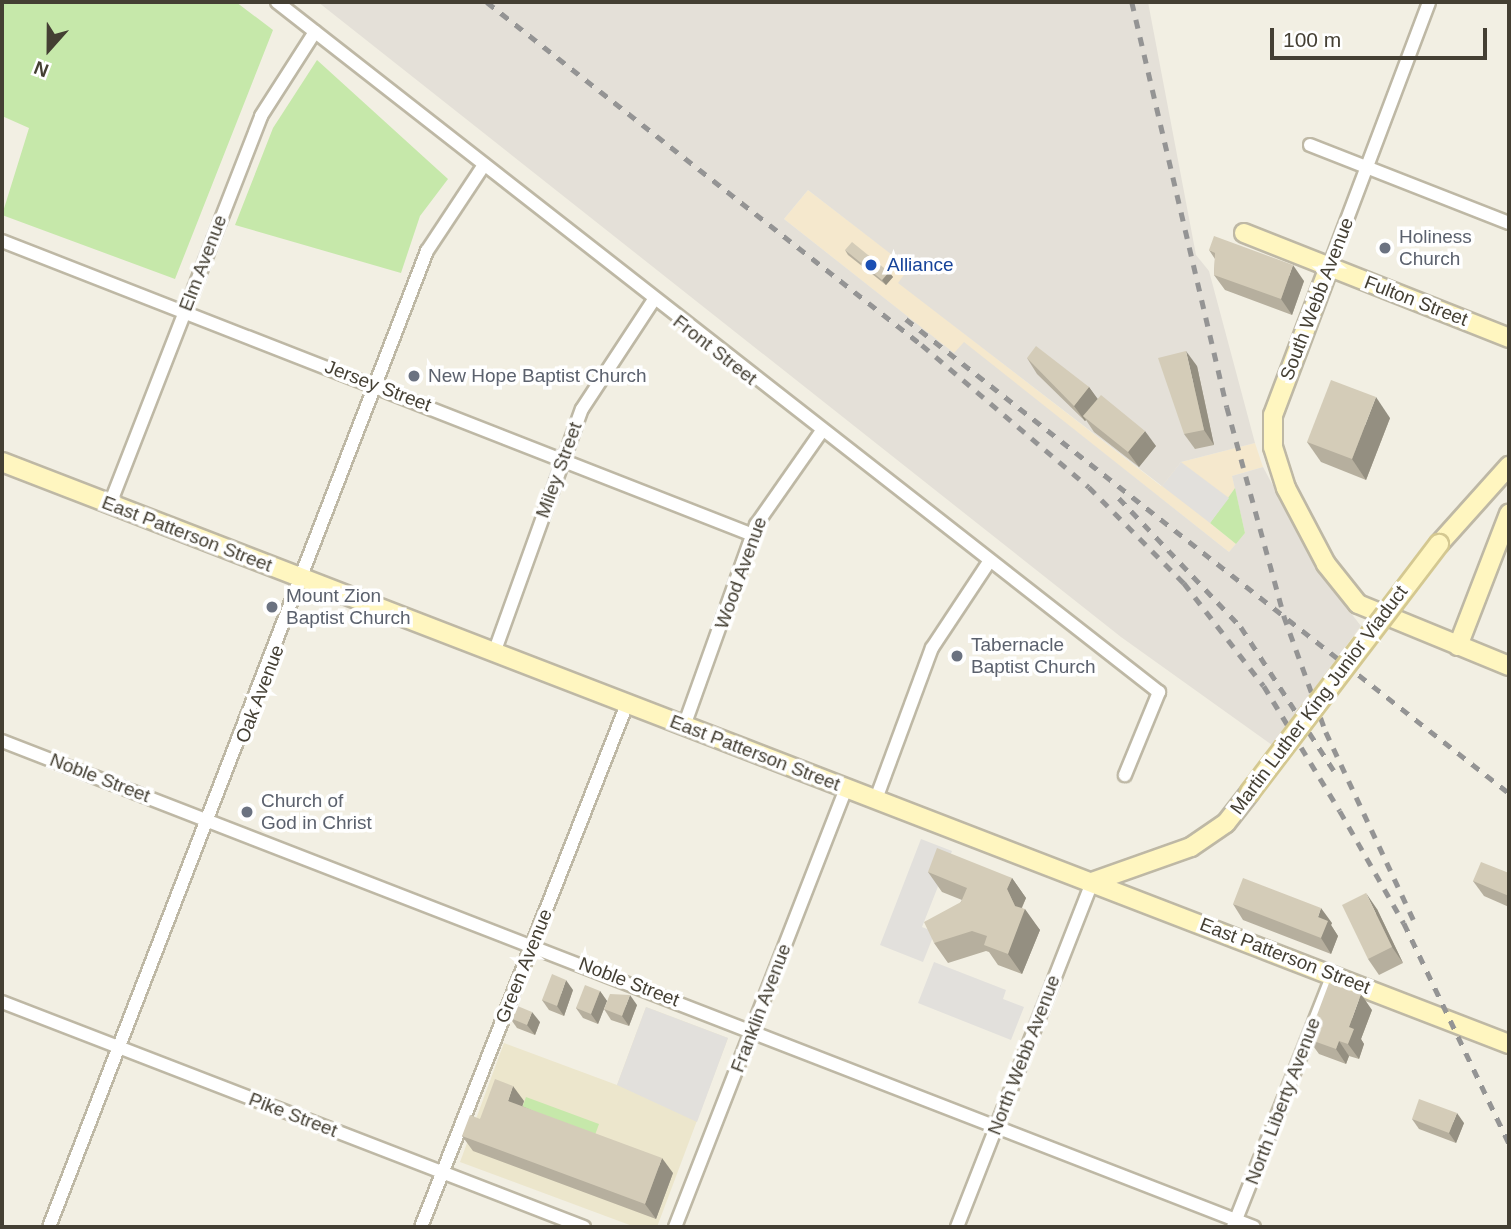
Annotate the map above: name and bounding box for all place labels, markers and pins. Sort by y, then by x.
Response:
place label: Holiness Church [1399,226,1472,270]
marker: Holiness Church [1377,240,1393,256]
place label: Alliance [887,254,954,276]
marker: Alliance [861,255,881,275]
place label: New Hope Baptist Church [428,365,647,387]
marker: New Hope Baptist Church [406,368,422,384]
place label: Mount Zion Baptist Church [286,585,411,629]
marker: Mount Zion Baptist Church [264,599,280,615]
place label: Tabernacle Baptist Church [971,634,1096,678]
marker: Tabernacle Baptist Church [949,648,965,664]
place label: Church of God in Christ [261,790,372,834]
marker: Church of God in Christ [239,804,255,820]

